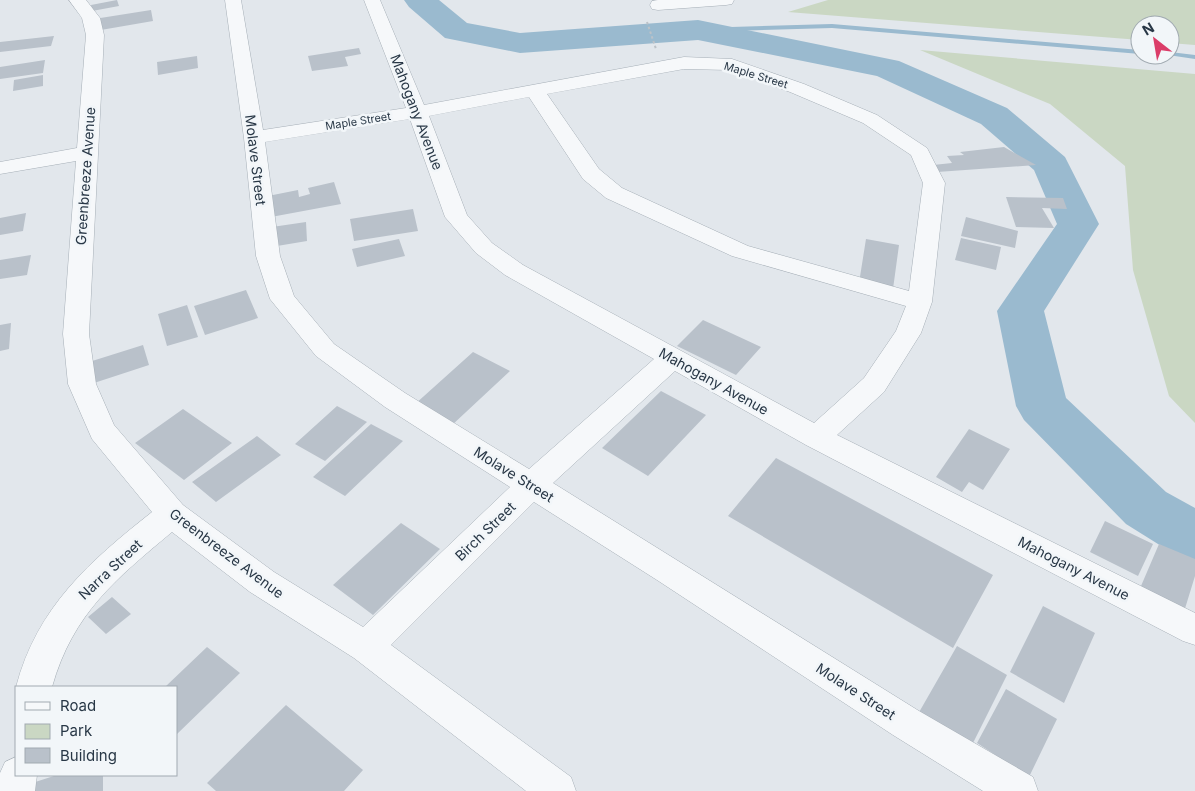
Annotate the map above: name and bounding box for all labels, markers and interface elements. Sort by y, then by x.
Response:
north arrow [1130,15,1180,65]
text: N [1139,18,1157,38]
street label: Mahogany Avenue [387,52,447,172]
street label: Maple Street [722,59,790,91]
street label: Greenbreeze Avenue [72,106,98,246]
street label: Maple Street [324,109,392,133]
street label: Molave Street [242,114,270,207]
street label: Mahogany Avenue [656,344,772,418]
street label: Molave Street [471,443,558,506]
street label: Birch Street [451,498,519,564]
street label: Greenbreeze Avenue [167,504,287,602]
street label: Mahogany Avenue [1015,533,1133,603]
street label: Narra Street [75,535,146,603]
street label: Molave Street [813,659,899,723]
legend [15,686,178,776]
text: Road [60,696,96,715]
text: Park [60,721,93,740]
text: Building [60,746,117,765]

